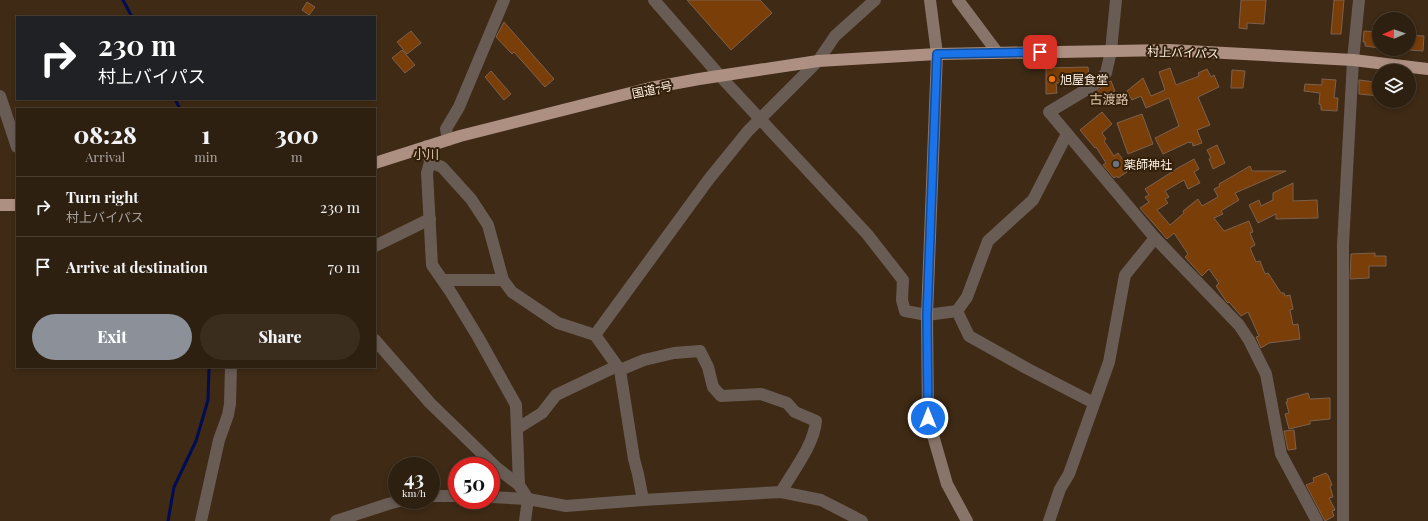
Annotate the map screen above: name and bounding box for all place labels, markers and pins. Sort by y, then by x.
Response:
pin [1023,35,1057,69]
place label: 旭屋食堂 [1060,71,1108,87]
marker: 旭屋食堂 [1047,74,1057,84]
place label: 薬師神社 [1124,156,1172,172]
marker: 薬師神社 [1111,159,1121,169]

